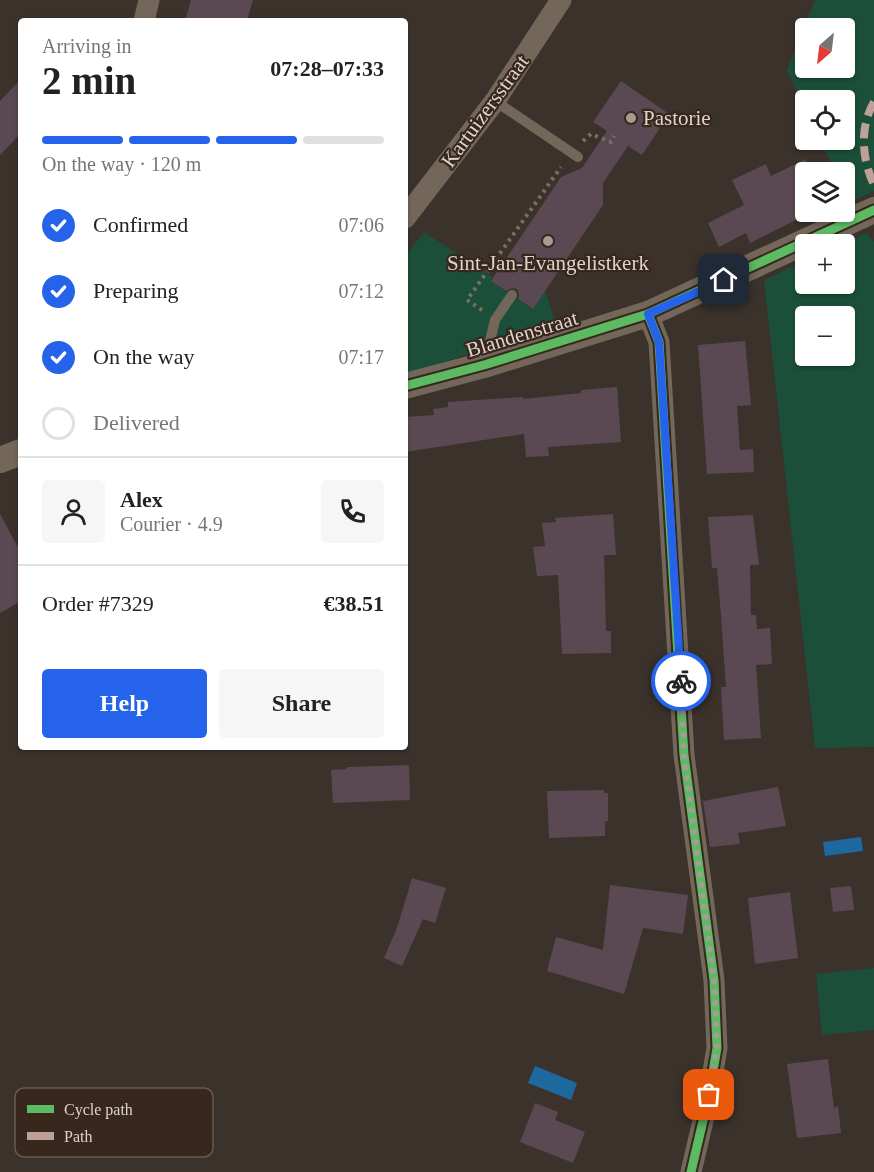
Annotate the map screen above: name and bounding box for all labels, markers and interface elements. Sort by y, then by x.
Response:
north arrow [795,18,855,78]
map controls [795,18,855,366]
text: Arriving in [42,35,131,57]
street label: Kartuizersstraat [436,50,534,172]
text: 07:28–07:33 [270,56,384,81]
text: 2 min [42,59,136,102]
button: locate [795,90,855,150]
place label: Pastorie [643,106,711,130]
marker: Pastorie [624,111,638,125]
text: On the way · 120 m [42,153,201,175]
button: layers [795,162,855,222]
icon: check [42,209,75,242]
text: Confirmed [93,212,188,237]
text: 07:06 [338,214,384,236]
marker: Sint-Jan-Evangelistkerk [541,234,555,248]
button: + [795,234,855,294]
place label: Sint-Jan-Evangelistkerk [447,251,649,275]
pin [698,254,749,305]
icon: home [707,263,740,296]
icon: check [42,275,75,308]
text: Preparing [93,278,179,303]
text: 07:12 [338,280,384,302]
street label: Blandenstraat [463,306,581,362]
button: − [795,306,855,366]
icon: check [42,341,75,374]
text: On the way [93,344,194,369]
text: 07:17 [338,346,384,368]
text: Delivered [93,410,180,435]
button: person [42,480,105,543]
button: phone [321,480,384,543]
text: Alex [120,487,163,512]
text: Courier · 4.9 [120,513,223,535]
text: Order #7329 [42,591,154,616]
text: €38.51 [324,591,384,616]
courier [651,651,711,711]
icon: bike [665,665,698,698]
button: Help [42,669,207,738]
button: Share [219,669,384,738]
pin [683,1069,734,1120]
icon: bag [692,1078,725,1111]
legend [15,1088,213,1157]
text: Cycle path [64,1101,133,1119]
text: Path [64,1128,92,1145]

